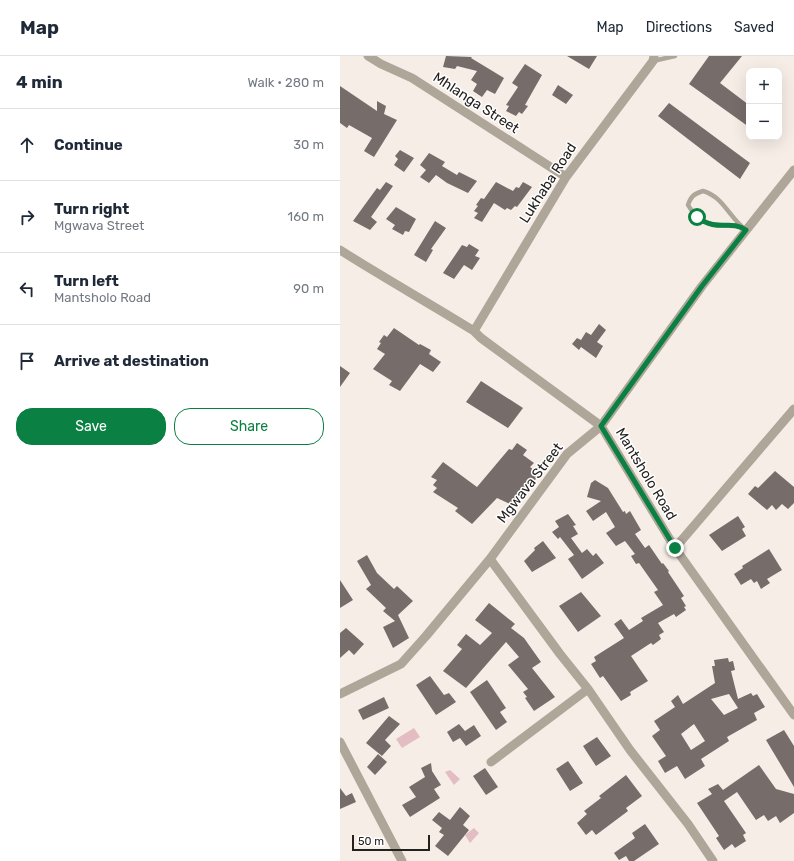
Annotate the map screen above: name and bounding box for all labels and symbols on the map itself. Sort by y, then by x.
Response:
street label: Mhlanga Street [430,69,523,137]
street label: Lukhaba Road [516,140,580,226]
route start [688,208,706,226]
street label: Mantsholo Road [612,425,680,523]
street label: Mgwava Street [493,439,567,527]
route end [666,539,684,557]
scale bar [352,833,430,852]

